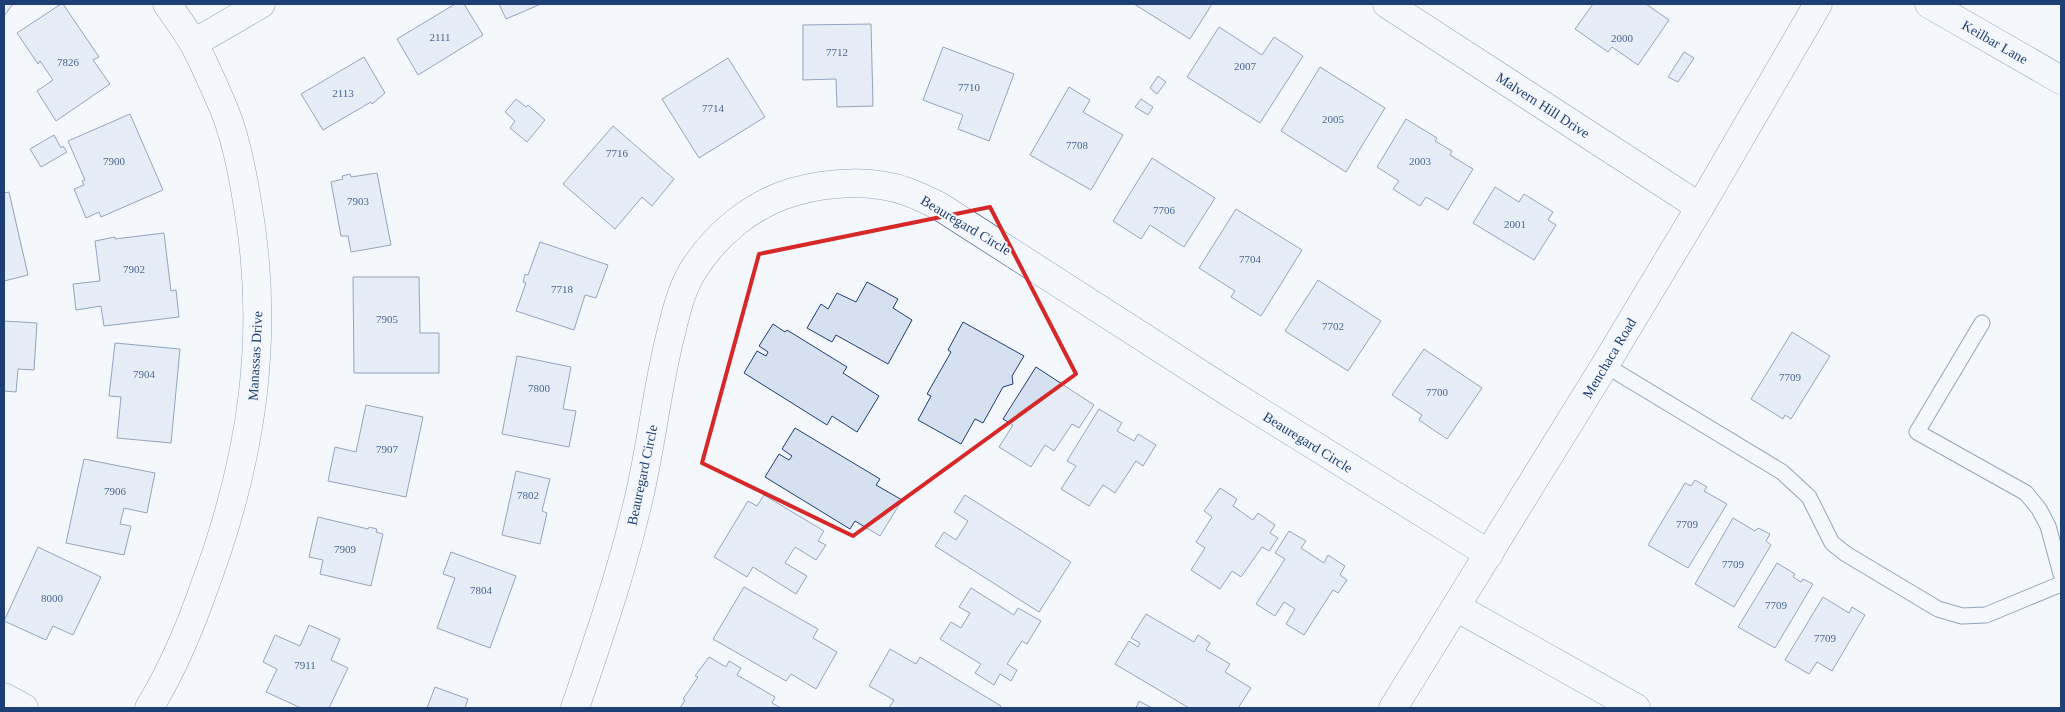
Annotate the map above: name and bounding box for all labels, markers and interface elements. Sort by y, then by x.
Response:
street label: Keilbar Lane [1959,18,2030,67]
house number: 2111 [429,31,451,43]
house number: 2000 [1611,32,1634,44]
house number: 7712 [826,46,848,58]
house number: 7826 [57,56,80,68]
house number: 2007 [1234,60,1257,72]
street label: Malvern Hill Drive [1493,70,1592,141]
house number: 7710 [958,81,981,93]
house number: 2113 [332,87,354,99]
house number: 7714 [702,102,725,114]
house number: 2005 [1322,113,1345,125]
house number: 7708 [1066,139,1089,151]
house number: 7716 [606,147,629,159]
house number: 7900 [103,155,126,167]
house number: 2003 [1409,155,1432,167]
street label: Beauregard Circle [918,193,1013,258]
house number: 7903 [347,195,370,207]
house number: 7706 [1153,204,1176,216]
house number: 2001 [1504,218,1526,230]
house number: 7704 [1239,253,1262,265]
house number: 7902 [123,263,145,275]
house number: 7718 [551,283,574,295]
street label: Manassas Drive [246,311,265,401]
house number: 7905 [376,313,399,325]
street label: Menchaca Road [1580,316,1639,401]
house number: 7702 [1322,320,1344,332]
house number: 7904 [133,368,156,380]
house number: 7709 [1779,371,1802,383]
house number: 7800 [528,382,551,394]
house number: 7700 [1426,386,1449,398]
street label: Beauregard Circle [1260,409,1355,476]
street label: Beauregard Circle [625,424,660,527]
house number: 7907 [376,443,399,455]
house number: 7906 [104,485,127,497]
house number: 7802 [517,489,539,501]
house number: 7709 [1676,518,1699,530]
house number: 7909 [334,543,357,555]
house number: 7709 [1722,558,1745,570]
house number: 7804 [470,584,493,596]
house number: 8000 [41,592,64,604]
house number: 7709 [1765,599,1788,611]
house number: 7709 [1814,632,1837,644]
house number: 7911 [294,659,316,671]

